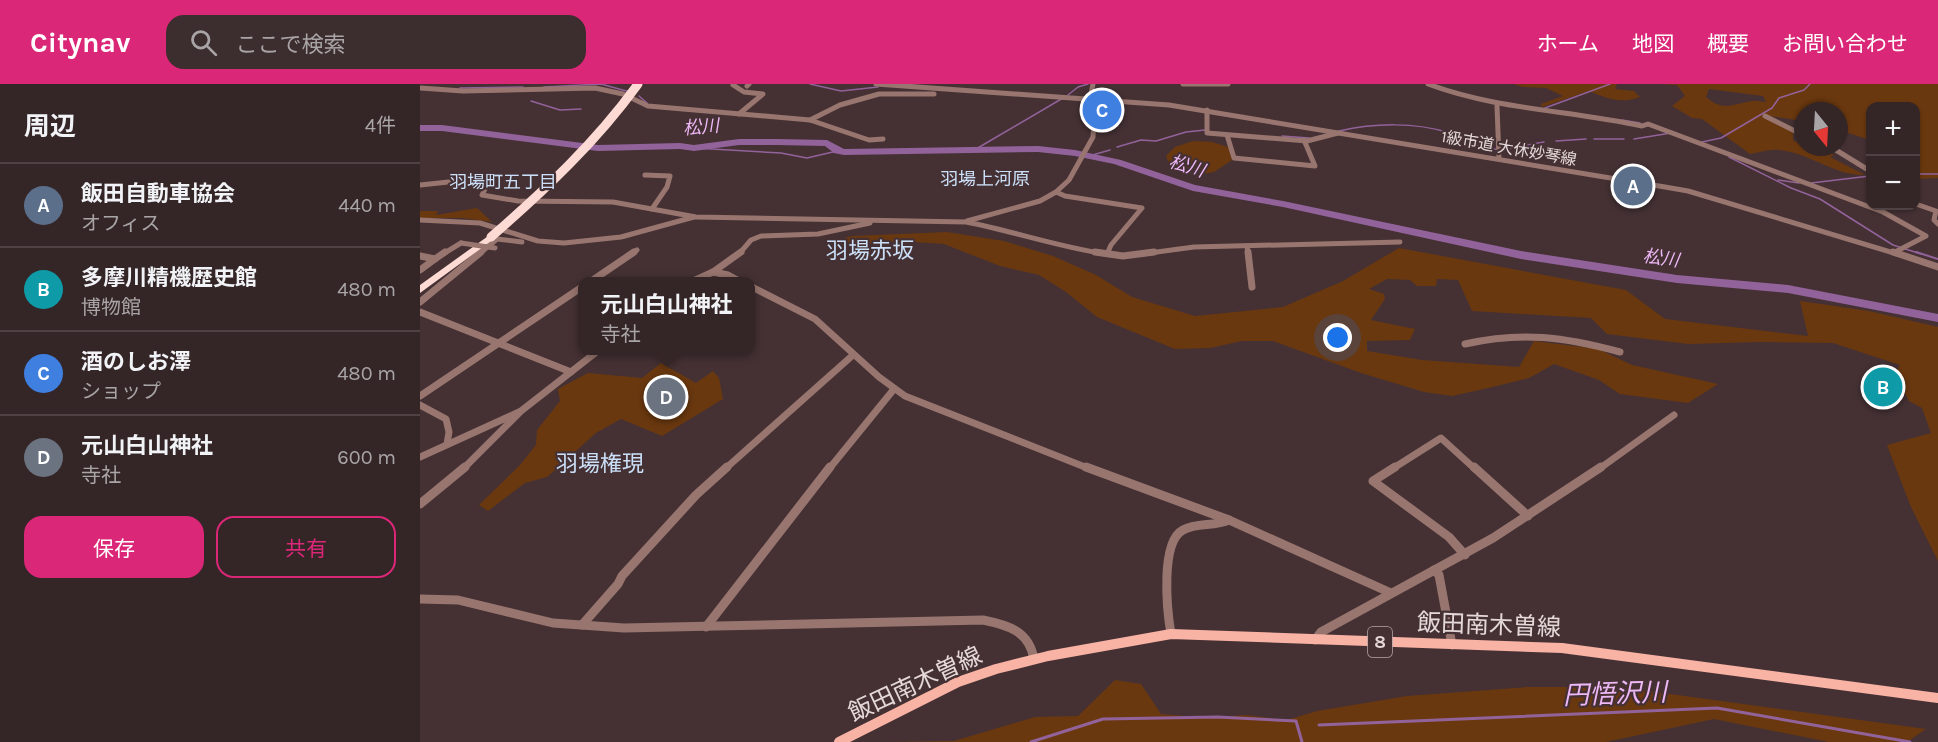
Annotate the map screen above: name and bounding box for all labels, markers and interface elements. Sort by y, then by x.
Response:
search box [166,15,586,69]
text: Citynav [30,26,130,59]
icon: search [187,26,220,59]
text: ここで検索 [235,32,345,58]
text: ホーム [1537,32,1599,56]
text: 地図 [1632,32,1674,56]
text: 概要 [1707,32,1749,56]
text: お問い合わせ [1782,32,1908,56]
pin: C [1082,87,1122,132]
north arrow [1794,102,1848,156]
map controls [1866,102,1920,210]
button: + [1866,102,1920,156]
text: 周辺 [24,111,76,142]
text: 4件 [365,114,396,137]
water label: 松川 [682,114,722,140]
street label: 1級市道 大休妙琴線 [1440,127,1578,169]
water label: 松川 [1167,150,1209,182]
button: − [1866,156,1920,210]
pin: A [1614,164,1652,208]
district label: 羽場上河原 [940,168,1030,190]
district label: 羽場町五丁目 [449,171,557,193]
text: 飯田自動車協会 [81,181,235,207]
text: A [37,194,50,217]
text: 440 m [338,194,396,217]
text: オフィス [81,212,161,235]
district label: 羽場赤坂 [826,238,914,264]
water label: 松川 [1642,245,1682,272]
text: 多摩川精機歴史館 [81,265,257,291]
popup [578,277,755,355]
text: B [37,278,50,301]
text: 480 m [337,278,396,301]
text: 元山白山神社 [600,292,733,318]
text: 博物館 [81,296,141,319]
text: 寺社 [600,323,640,346]
your location [1323,323,1352,352]
text: 酒のしお澤 [81,349,191,375]
text: C [37,362,50,385]
text: 480 m [337,362,396,385]
pin: B [1864,364,1902,410]
pin: D [646,374,686,420]
text: ショップ [81,380,161,403]
text: 元山白山神社 [81,433,213,459]
text: D [37,446,50,469]
text: 600 m [337,446,396,469]
district label: 羽場権現 [556,451,644,477]
text: 寺社 [81,464,121,487]
button: 保存 [24,516,204,578]
button: 共有 [216,516,396,578]
street label: 飯田南木曽線 [1417,608,1561,642]
road number: 8 [1368,627,1392,657]
street label: 飯田南木曽線 [844,641,986,727]
water label: 円悟沢川 [1562,677,1670,711]

